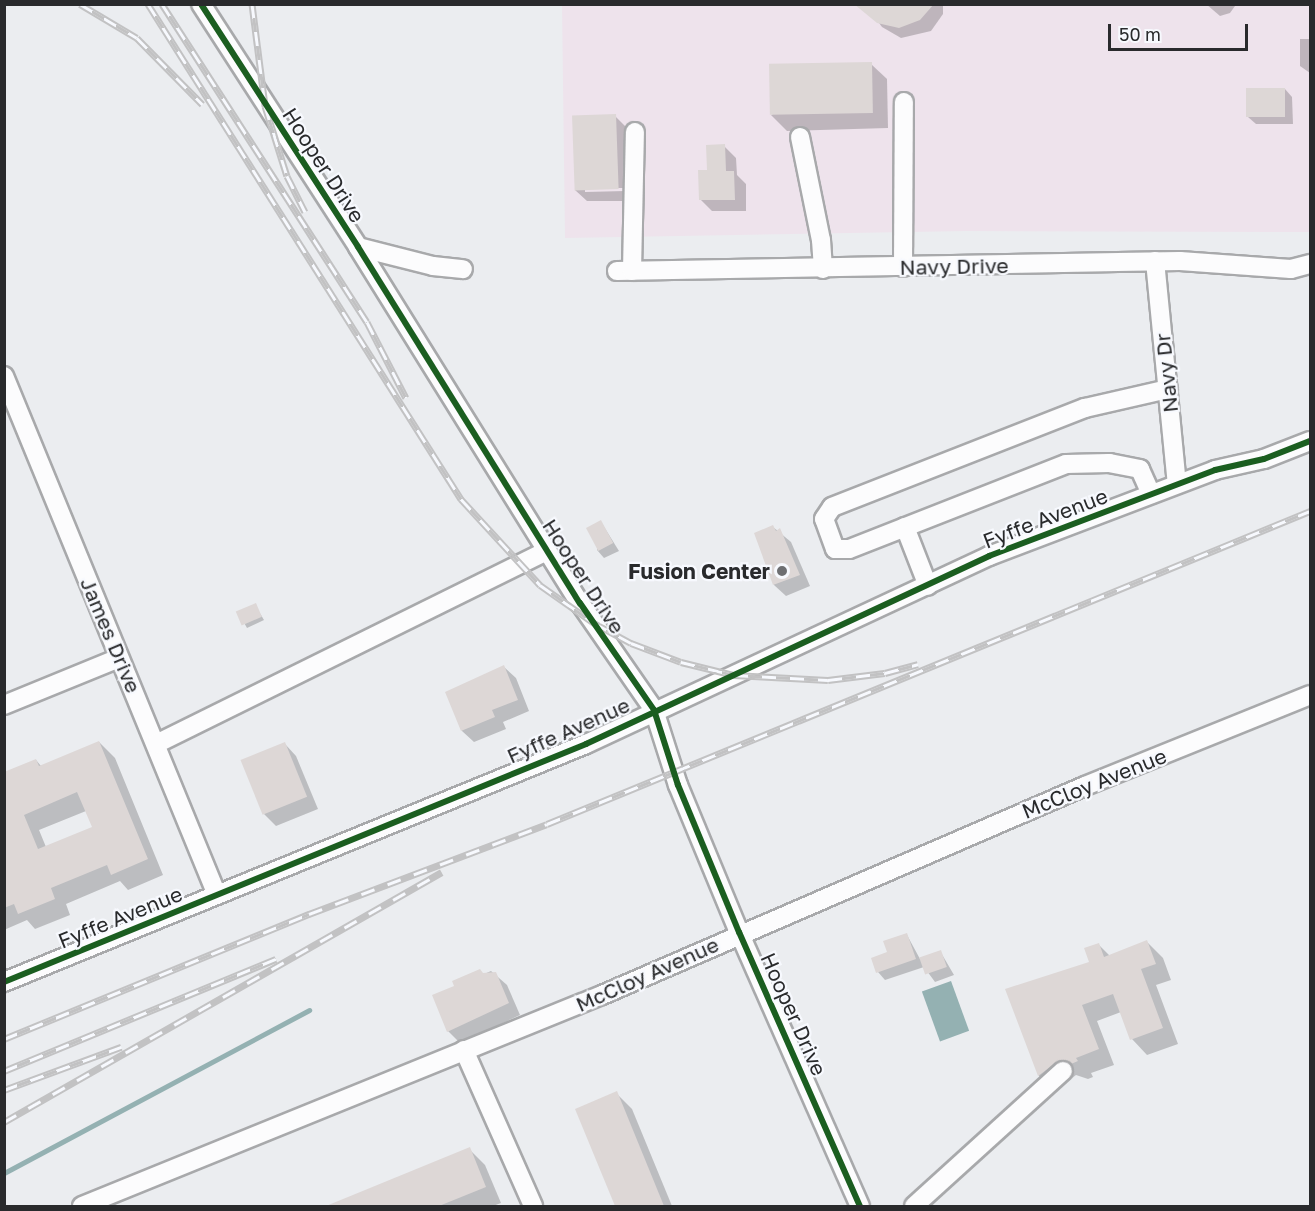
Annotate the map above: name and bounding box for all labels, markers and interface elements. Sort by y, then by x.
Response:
scale bar [1111,12,1250,50]
text: 50 m [1119,23,1161,45]
street label: Hooper Drive [278,103,370,227]
street label: Navy Drive [899,252,1009,280]
street label: Navy Dr [1149,332,1183,414]
street label: Fyffe Avenue [979,483,1111,553]
street label: Hooper Drive [538,514,630,638]
place label: Fusion Center [628,558,770,584]
marker: Fusion Center [775,564,789,578]
street label: James Drive [75,574,147,696]
street label: Fyffe Avenue [503,692,633,768]
street label: McCloy Avenue [1018,743,1170,823]
street label: Fyffe Avenue [54,881,186,953]
street label: McCloy Avenue [572,931,722,1017]
street label: Hooper Drive [756,949,832,1079]

